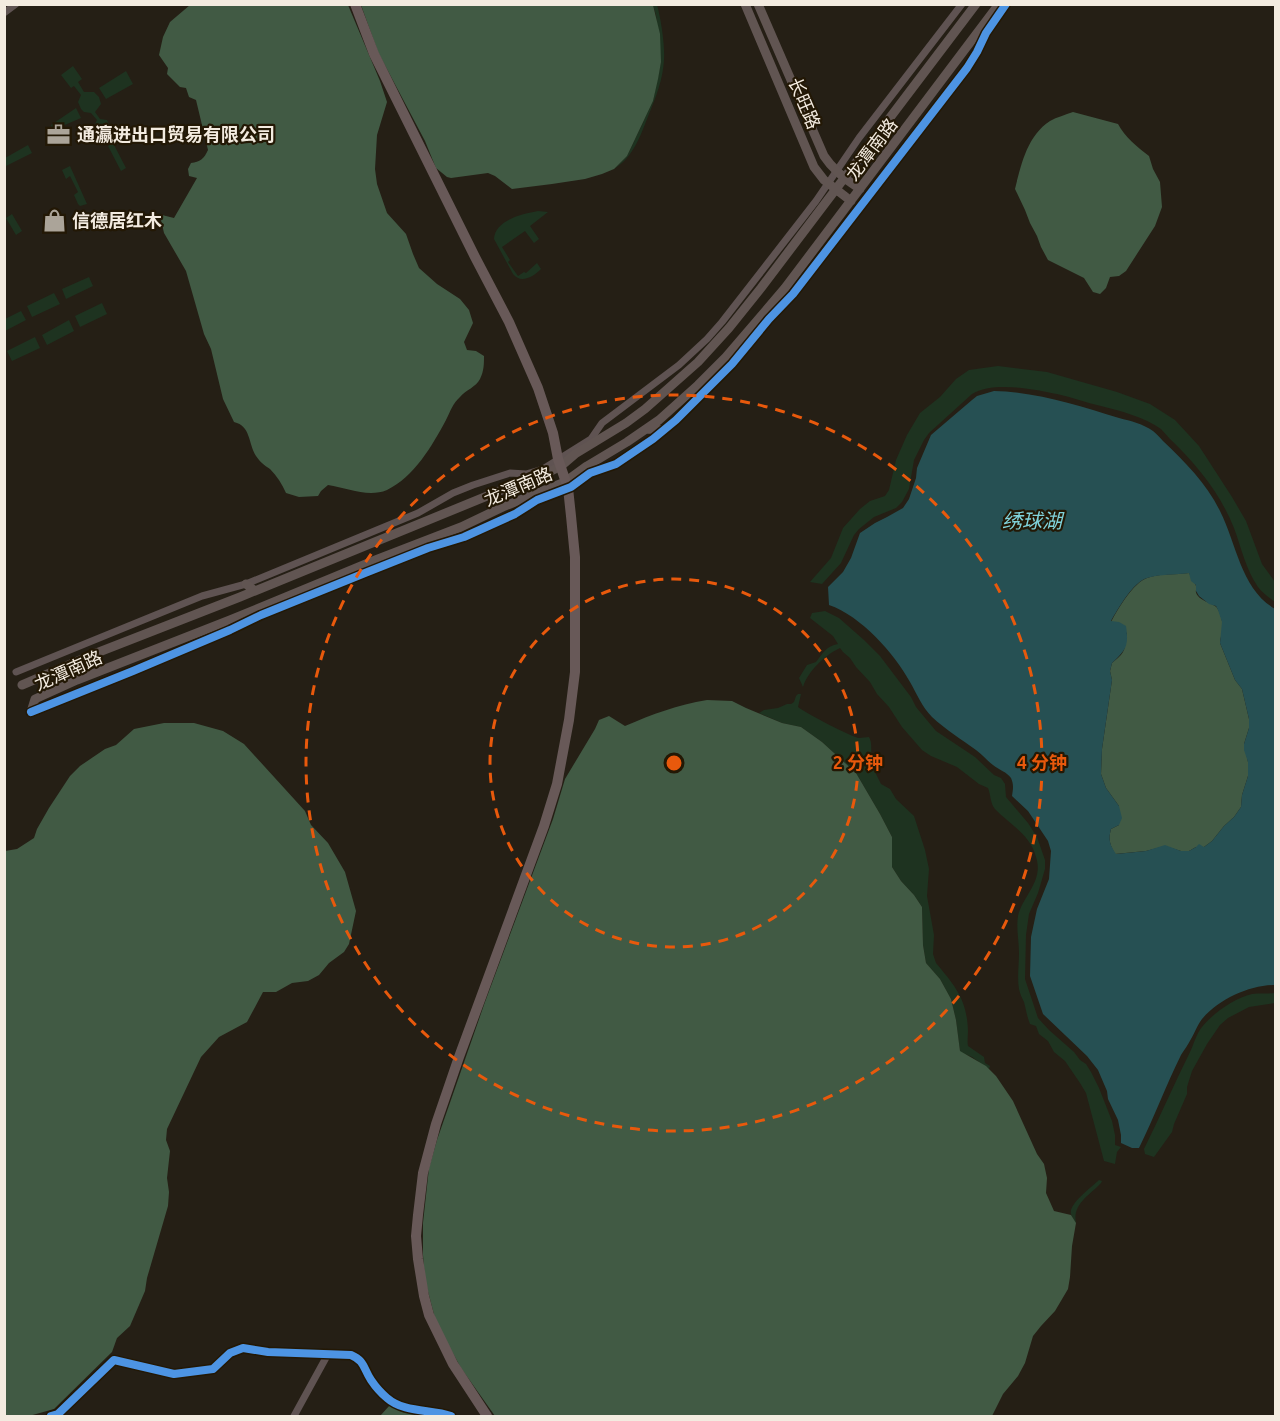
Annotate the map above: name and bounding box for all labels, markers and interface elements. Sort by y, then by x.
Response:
street label: 长旺路 [785,74,825,132]
street label: 龙潭南路 [841,114,901,184]
office icon: 通瀛进出口贸易有限公司 [46,121,72,147]
place label: 通瀛进出口贸易有限公司 [77,124,275,144]
shop icon: 信德居红木 [41,207,67,233]
place label: 信德居红木 [72,210,162,230]
street label: 龙潭南路 [481,463,555,509]
water label: 绣球湖 [1002,509,1065,532]
street label: 龙潭南路 [31,646,105,694]
text: 2 分钟 [833,752,883,772]
text: 4 分钟 [1017,752,1067,772]
centre of rings [664,753,684,773]

